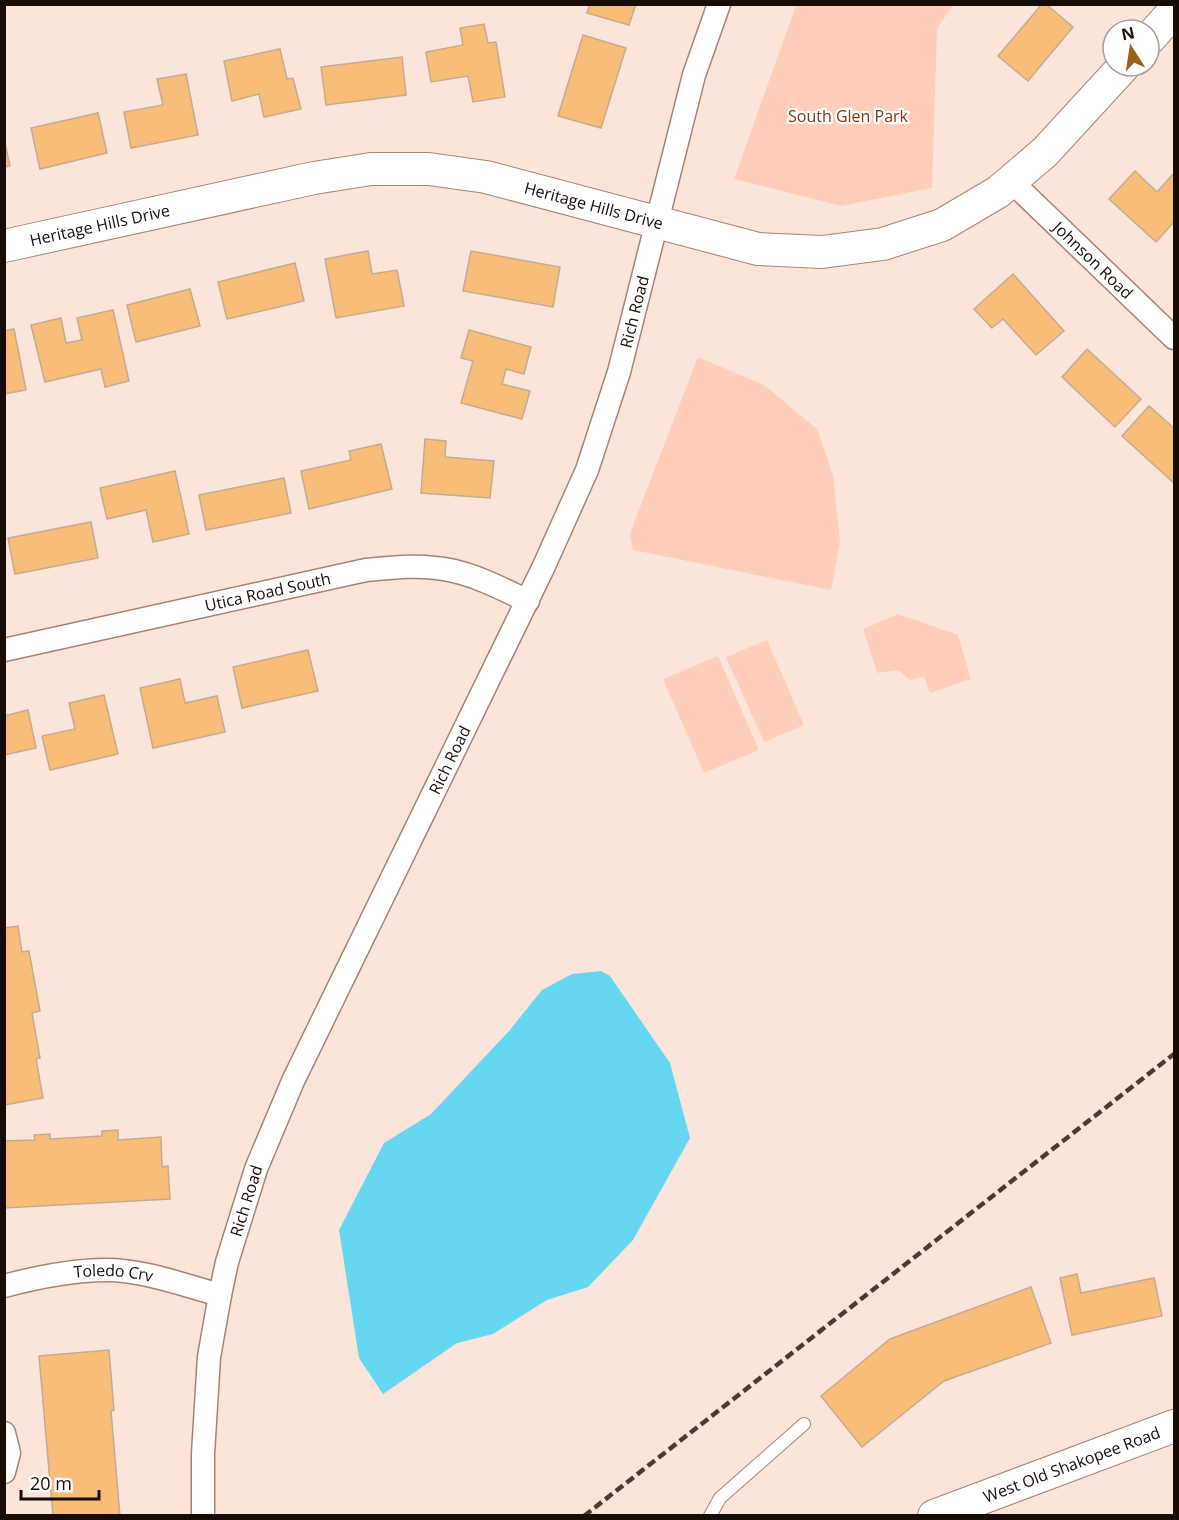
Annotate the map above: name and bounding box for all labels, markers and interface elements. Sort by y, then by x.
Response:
north arrow [1101,18,1161,78]
text: N [1119,21,1137,45]
park label: South Glen Park [788,105,909,127]
street label: Heritage Hills Drive [522,177,665,234]
street label: Heritage Hills Drive [28,199,172,251]
street label: Johnson Road [1047,215,1138,304]
street label: Rich Road [614,273,654,350]
street label: Utica Road South [203,567,333,616]
street label: Rich Road [423,722,476,798]
street label: Rich Road [225,1162,268,1239]
street label: Toledo Crv [73,1259,155,1287]
street label: West Old Shakopee Road [980,1421,1163,1508]
scale bar [21,1463,99,1501]
text: 20 m [30,1471,72,1495]

